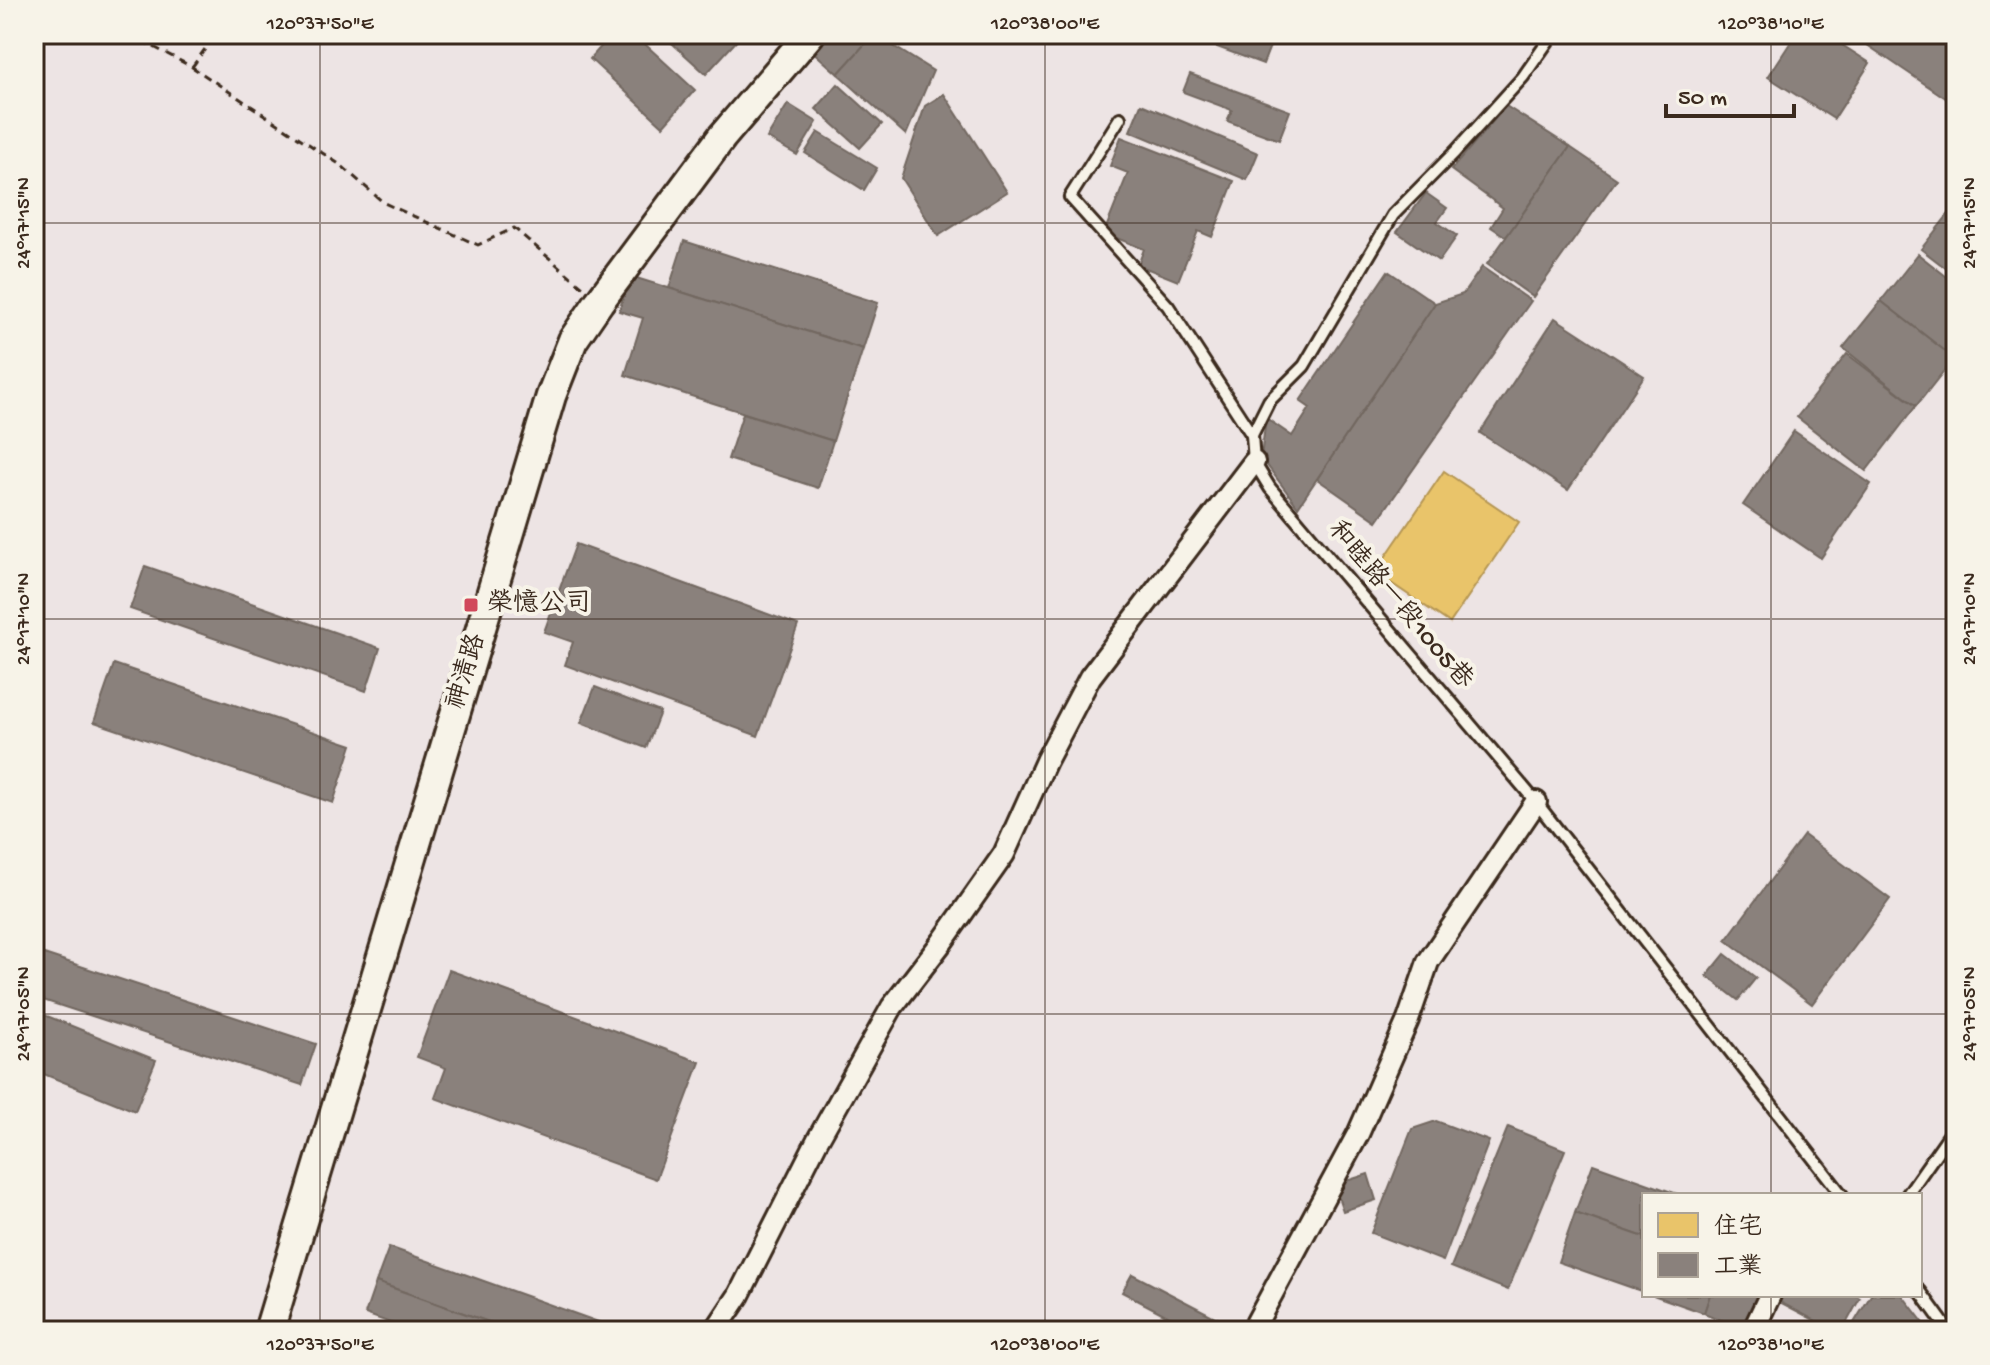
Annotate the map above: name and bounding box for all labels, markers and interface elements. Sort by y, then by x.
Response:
text: 120°37'50"E [266,14,375,37]
text: 120°38'00"E [990,14,1101,37]
text: 120°38'10"E [1718,14,1825,37]
scale bar [1666,68,1794,118]
text: 50 m [1678,85,1727,114]
text: 24°17'15"N [14,177,37,269]
text: 24°17'15"N [1960,177,1983,269]
street label: 和睦路一段1005巷 [1320,514,1480,696]
text: 24°17'10"N [14,573,37,665]
text: 24°17'10"N [1960,573,1983,665]
place label: 榮憶公司 [487,588,591,621]
marker: 榮憶公司 [462,596,480,614]
street label: 神清路 [440,630,494,714]
text: 24°17'05"N [14,966,37,1062]
text: 24°17'05"N [1960,966,1983,1062]
legend [1642,1193,1922,1297]
text: 住宅 [1714,1213,1762,1243]
text: 工業 [1714,1253,1762,1283]
text: 120°37'50"E [266,1335,375,1358]
text: 120°38'00"E [990,1335,1101,1358]
text: 120°38'10"E [1718,1335,1825,1358]

